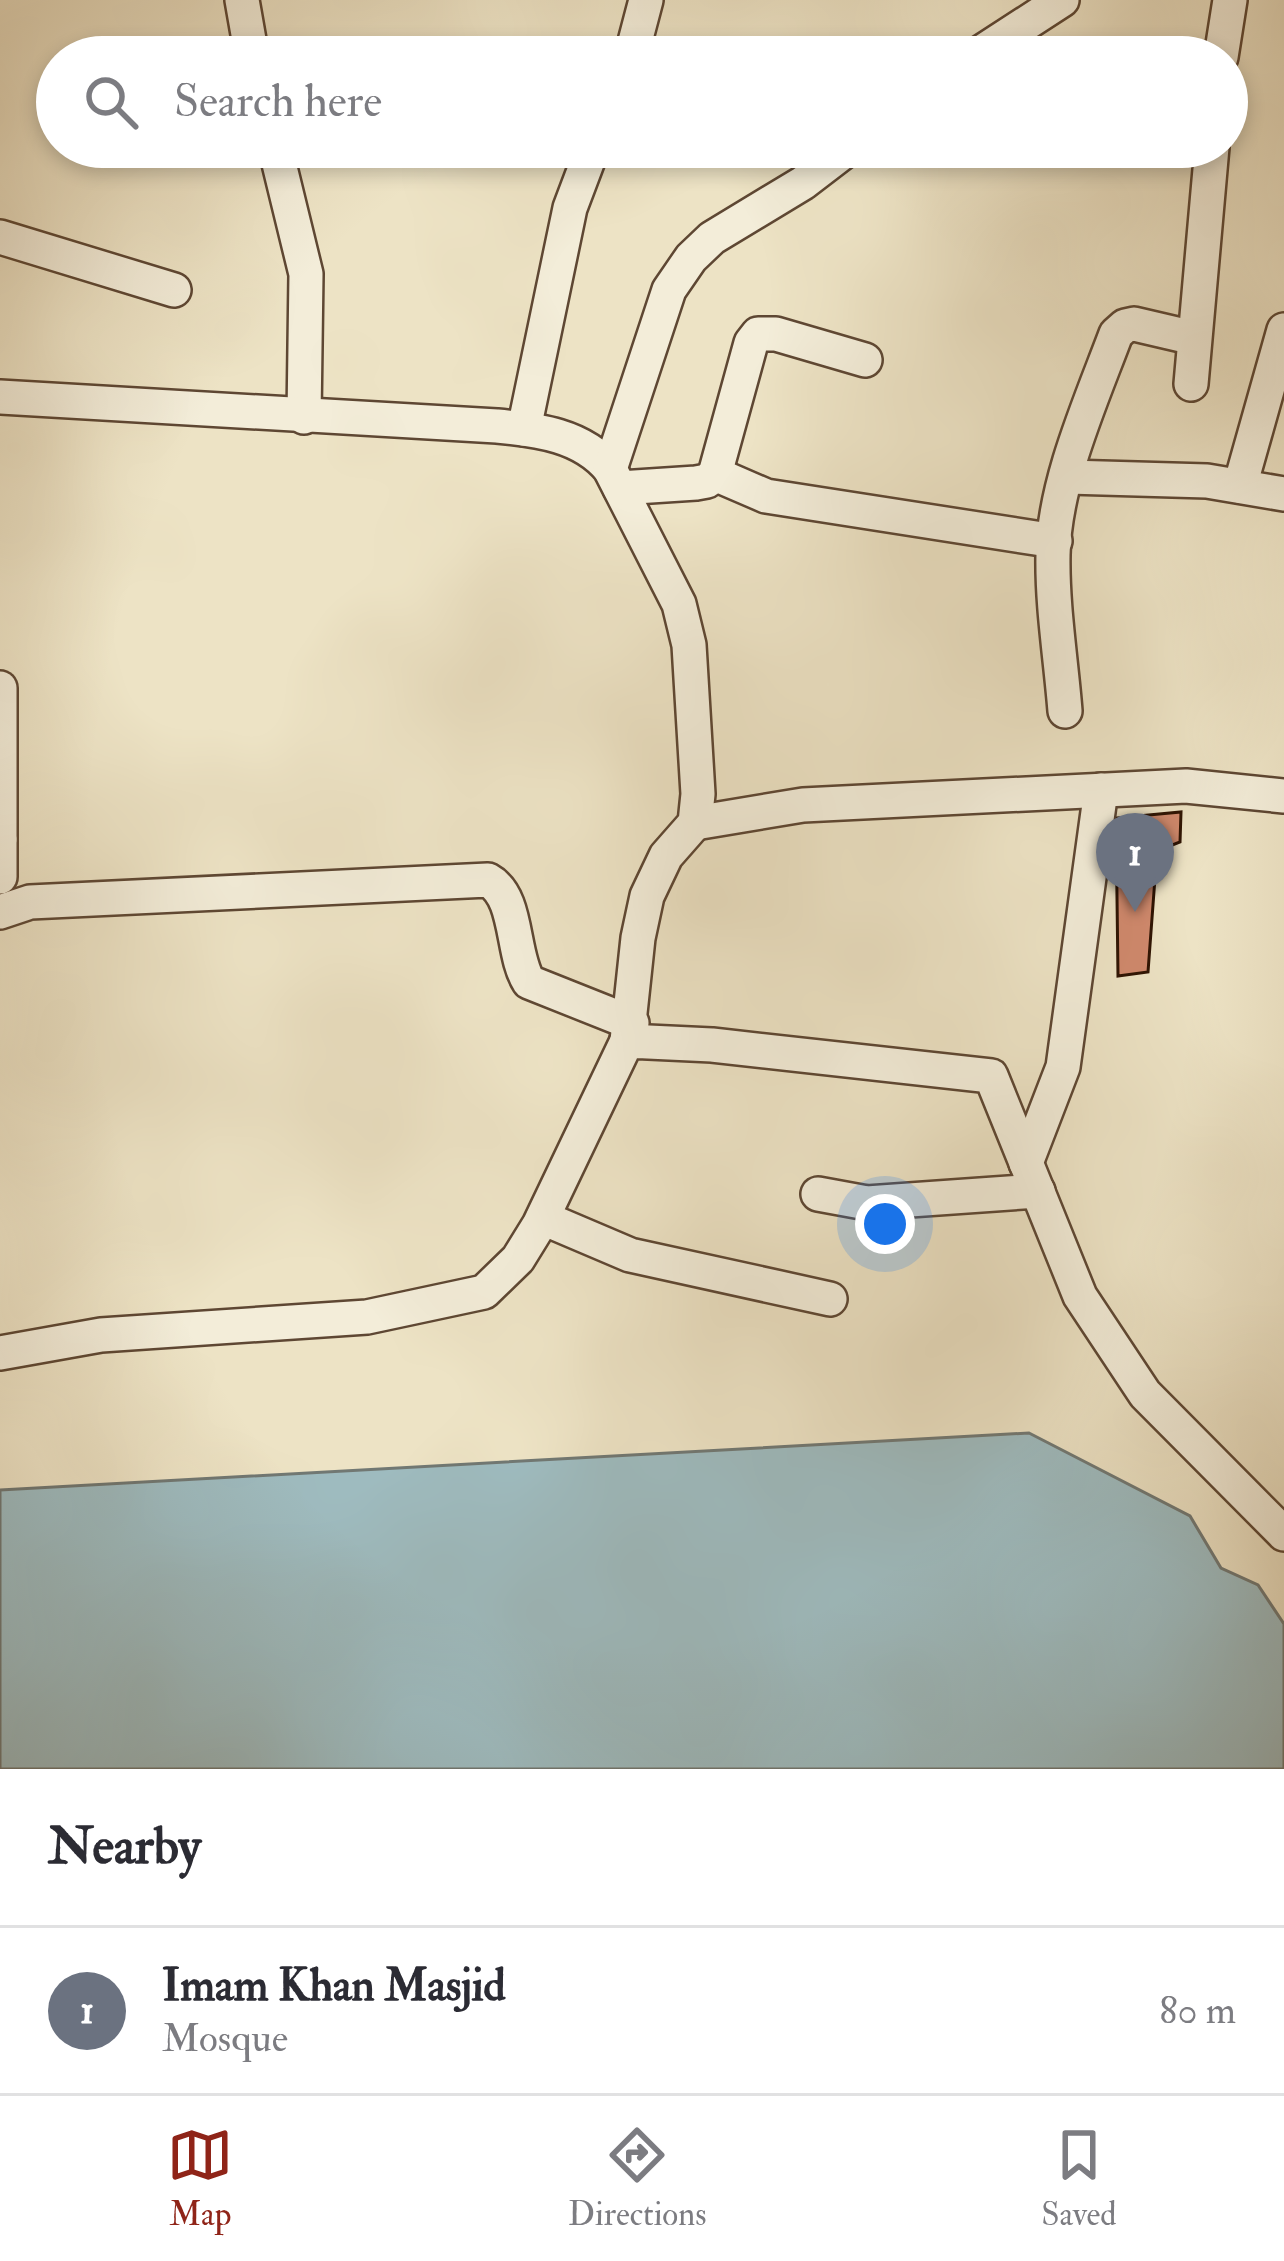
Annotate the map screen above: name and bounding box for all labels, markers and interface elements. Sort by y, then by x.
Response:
search box [36,36,1248,168]
icon: search [78,69,144,135]
text: Search here [174,74,382,130]
pin: 1 [1096,813,1174,912]
your location [855,1194,915,1254]
text: Nearby [48,1815,201,1879]
text: Imam Khan Masjid [162,1958,506,2014]
text: 1 [80,1986,94,2035]
text: 80 m [1159,1986,1236,2035]
text: Mosque [162,2014,288,2063]
tab: Map [167,2122,233,2235]
tab: Directions [568,2122,707,2235]
tab: Saved [1041,2122,1117,2235]

